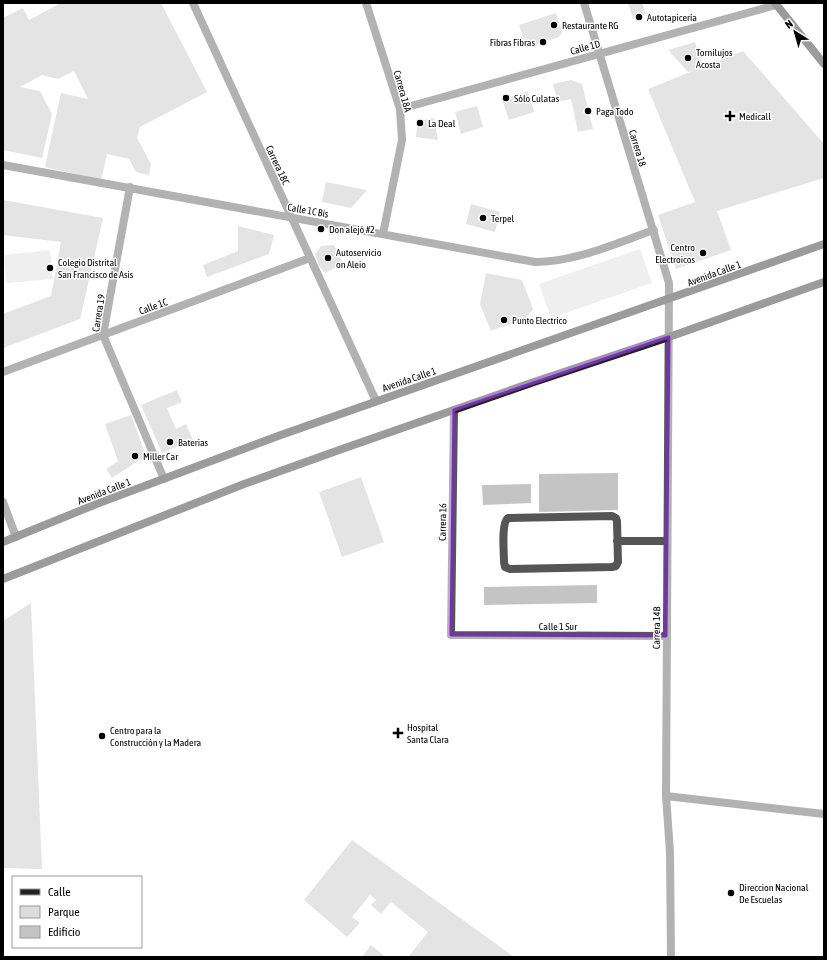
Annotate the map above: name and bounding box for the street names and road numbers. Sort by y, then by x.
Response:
street label: Calle 1D [569,38,602,57]
street label: Carrera 18A [392,69,413,113]
street label: Carrera 18 [627,128,648,168]
street label: Carrera 18C [264,144,292,187]
street label: Calle 1C Bis [287,201,330,220]
street label: Avenida Calle 1 [686,259,743,288]
street label: Carrera 19 [90,293,107,333]
street label: Calle 1C [137,296,169,317]
street label: Avenida Calle 1 [381,365,438,394]
street label: Avenida Calle 1 [76,476,133,507]
street label: Carrera 16 [437,503,448,541]
street label: Carrera 14B [651,606,662,649]
street label: Calle 1 Sur [539,621,578,632]

